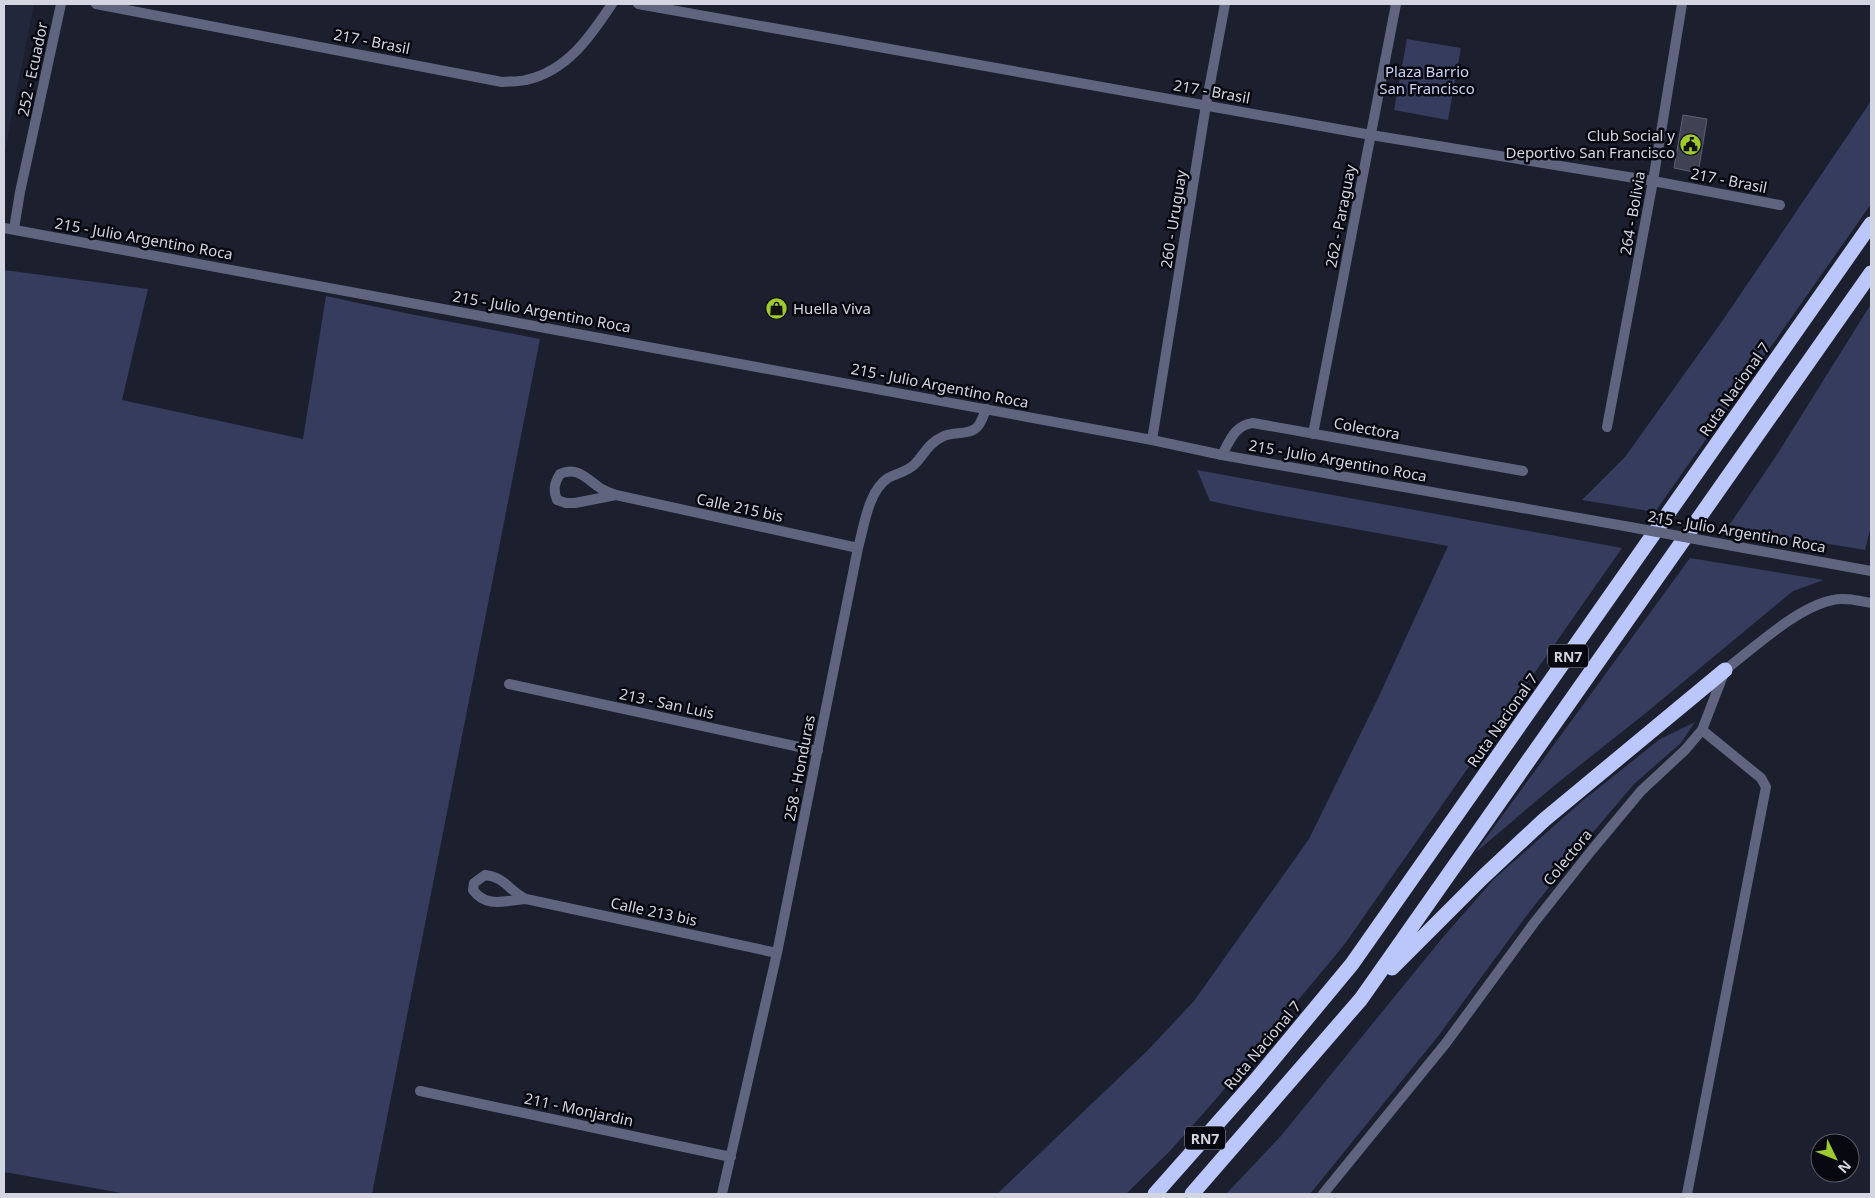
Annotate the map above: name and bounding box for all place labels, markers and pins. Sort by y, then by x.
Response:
place label: Club Social y Deportivo San Francisco [1505,125,1675,162]
public building icon: Club Social y Deportivo San Francisco [1679,132,1703,156]
shop icon: Huella Viva [765,296,789,320]
place label: Huella Viva [793,298,871,318]

